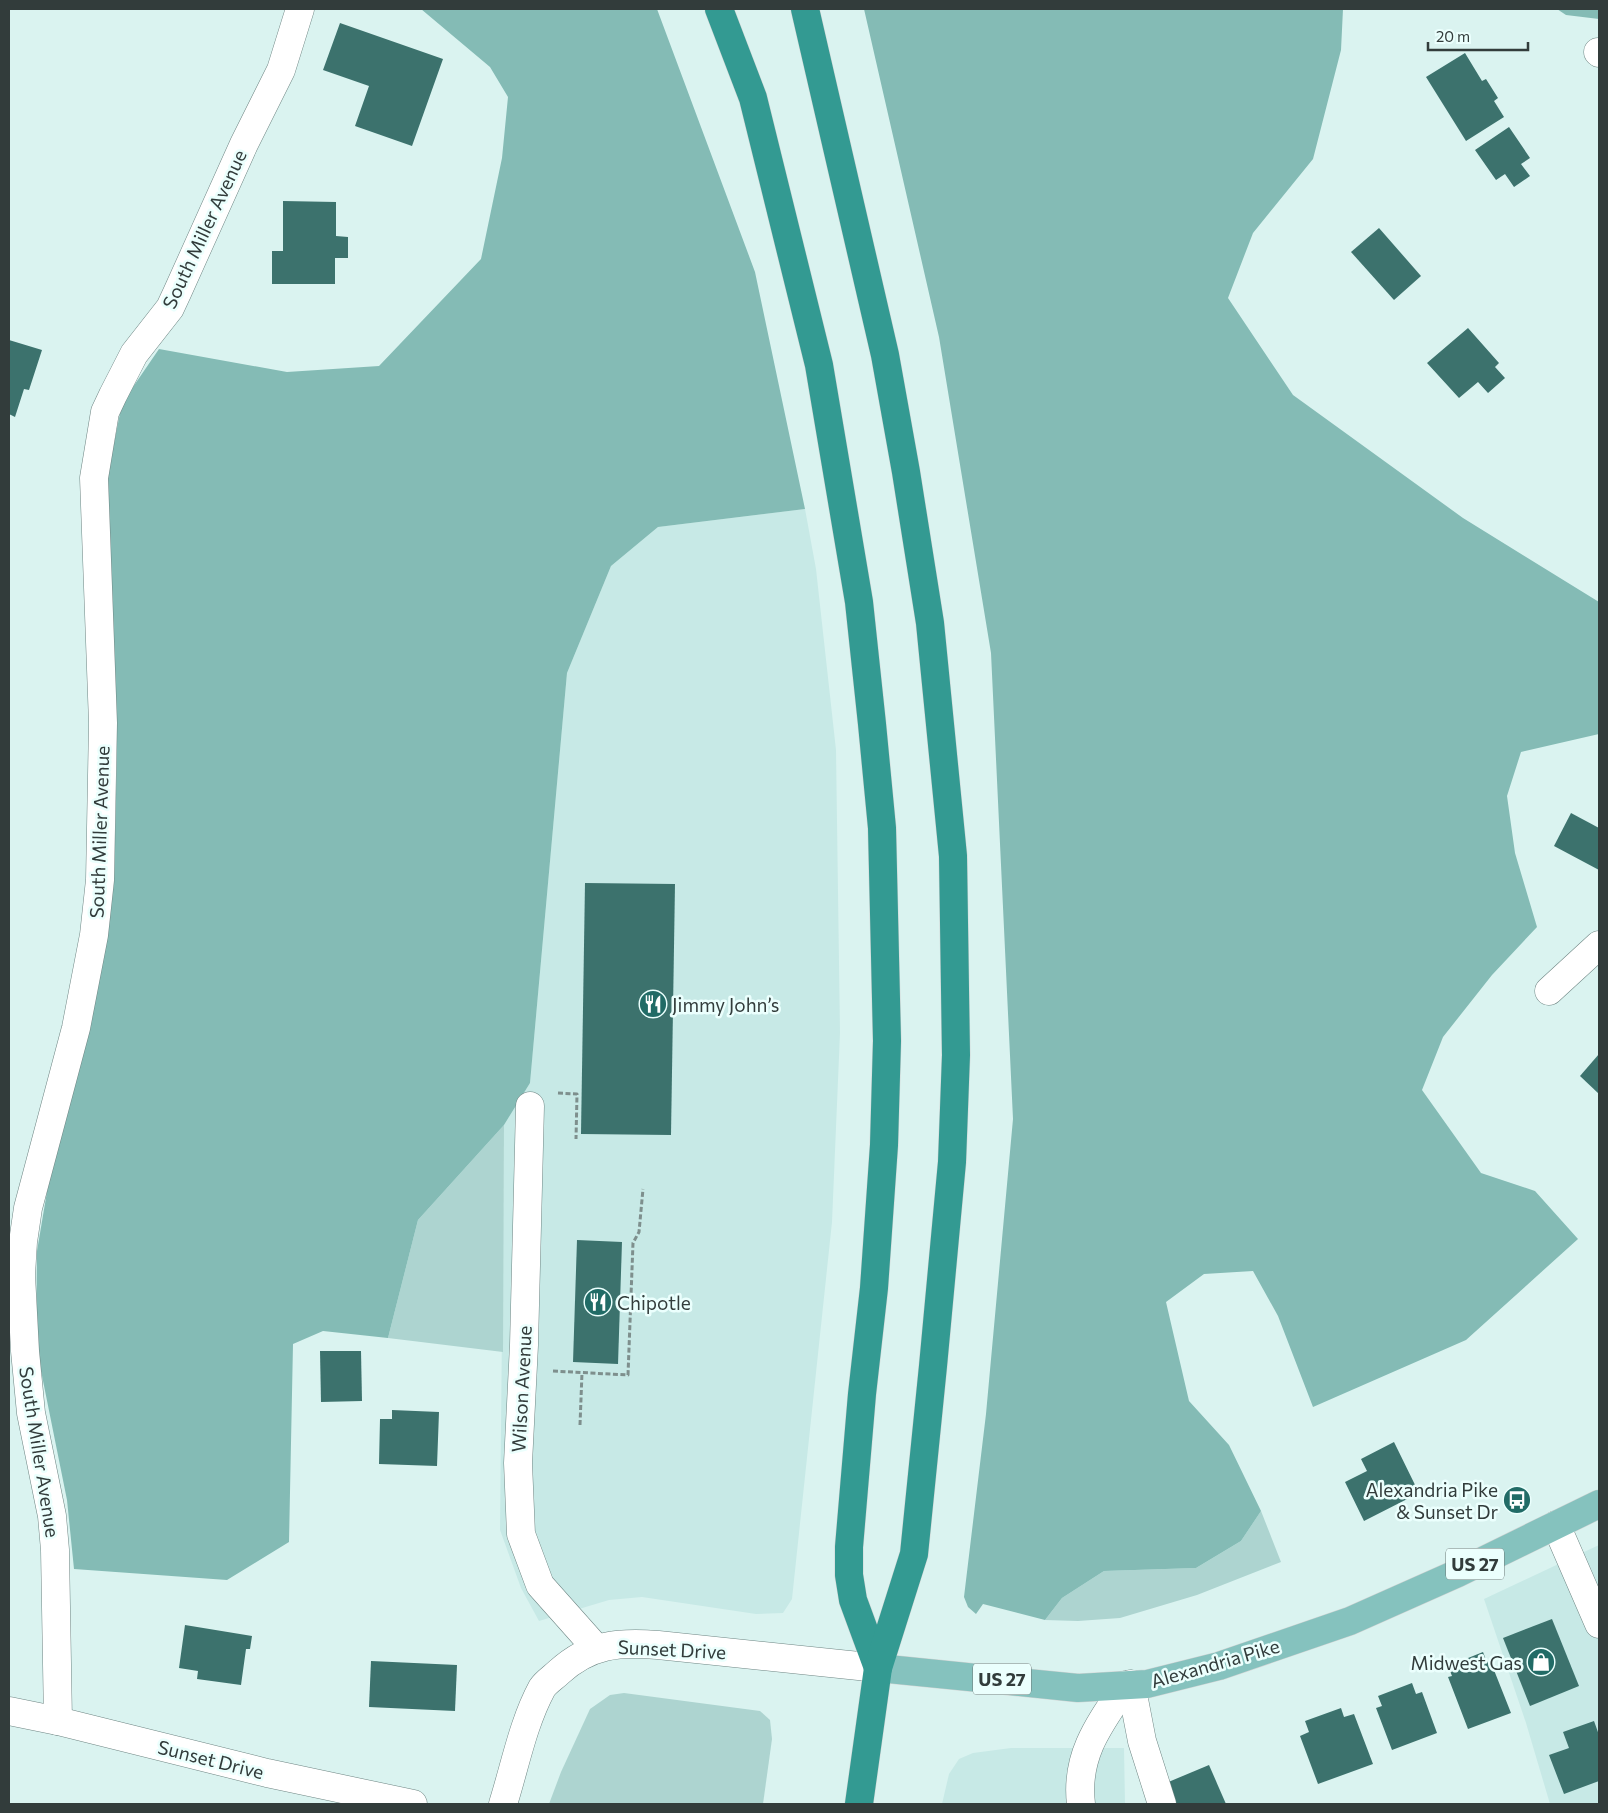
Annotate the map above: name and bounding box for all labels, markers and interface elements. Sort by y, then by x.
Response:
scale bar [1428,20,1528,52]
text: 20 m [1436,27,1470,45]
street label: South Miller Avenue [157,146,251,312]
street label: South Miller Avenue [84,745,114,919]
restaurant icon: Jimmy John’s [638,989,668,1019]
place label: Jimmy John’s [672,993,779,1016]
restaurant icon: Chipotle [583,1287,613,1317]
place label: Chipotle [617,1291,691,1314]
street label: Wilson Avenue [506,1325,536,1453]
street label: South Miller Avenue [15,1365,65,1539]
place label: Alexandria Pike & Sunset Dr [1365,1478,1498,1523]
bus stop icon: Alexandria Pike & Sunset Dr [1502,1485,1532,1515]
road number: US 27 [1446,1548,1504,1580]
street label: Alexandria Pike [1148,1634,1282,1692]
street label: Sunset Drive [617,1635,727,1663]
shop icon: Midwest Gas [1526,1647,1556,1677]
place label: Midwest Gas [1411,1651,1522,1674]
road number: US 27 [973,1664,1031,1695]
street label: Sunset Drive [156,1735,266,1783]

